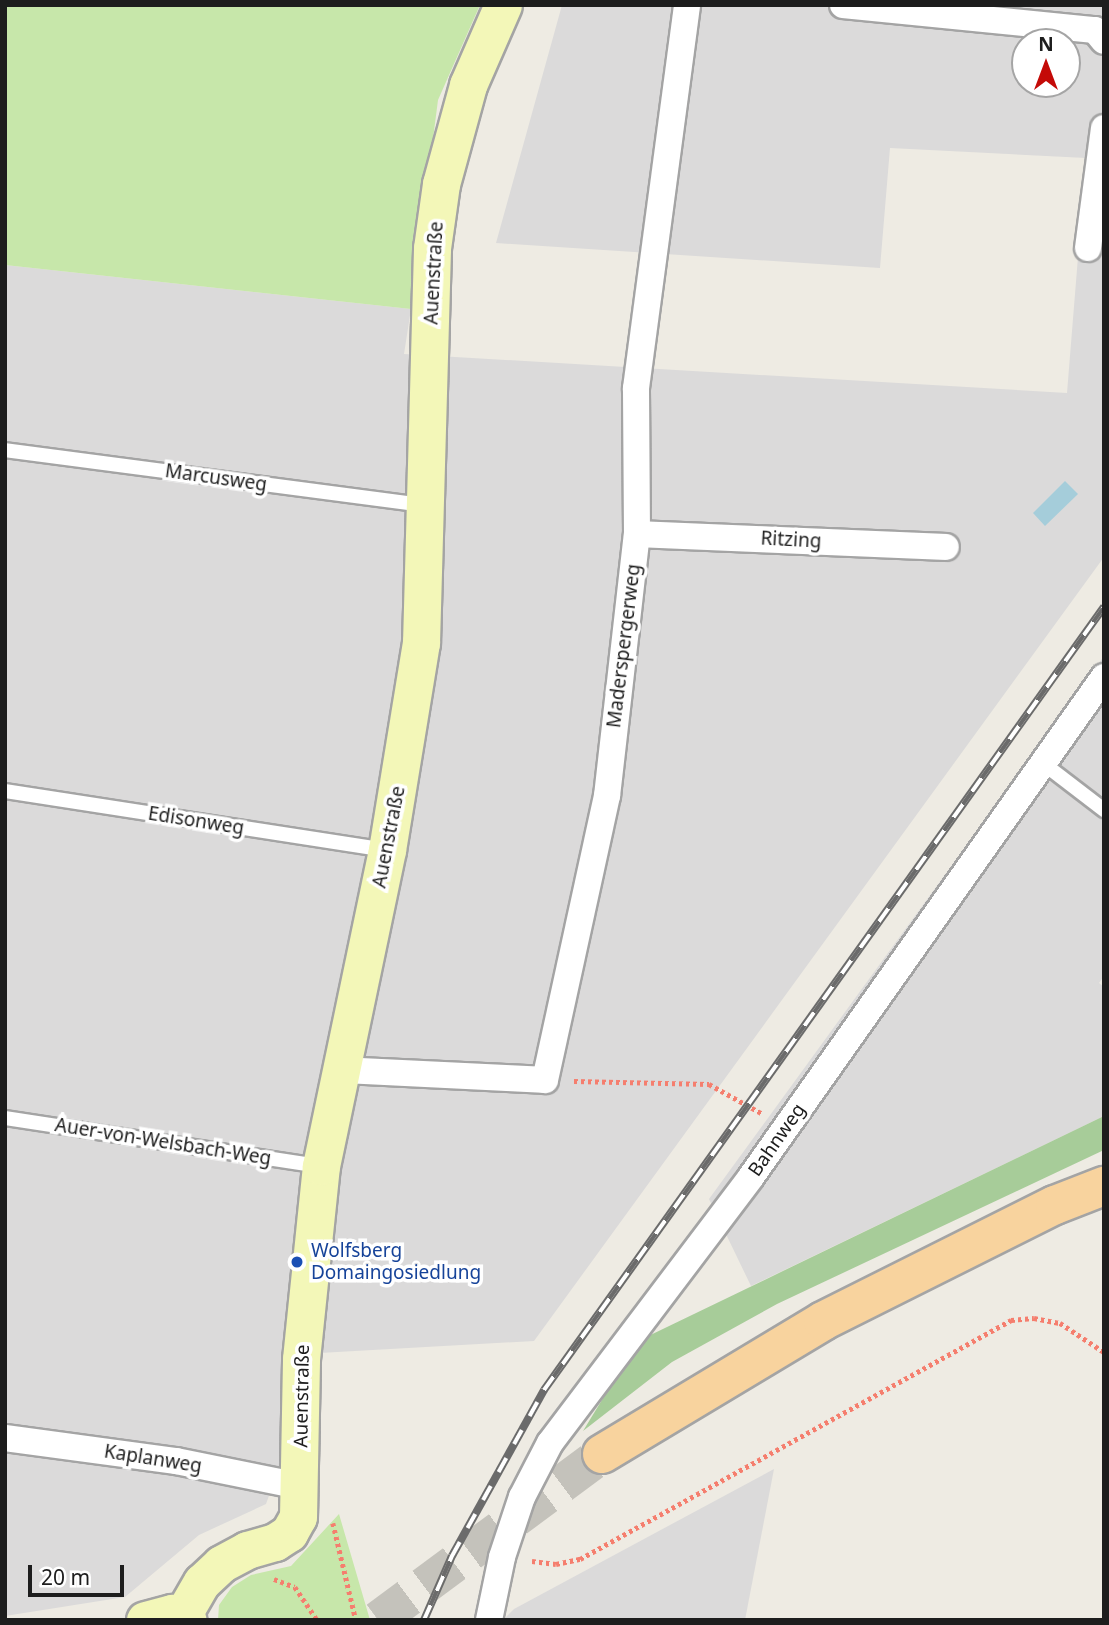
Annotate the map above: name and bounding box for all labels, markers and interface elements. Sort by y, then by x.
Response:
north arrow [1011,28,1081,98]
text: N [1038,31,1054,57]
street label: Auenstraße [420,221,448,325]
street label: Marcusweg [164,460,268,496]
street label: Ritzing [760,527,822,553]
street label: Maderspergerweg [603,563,645,729]
street label: Auenstraße [368,784,410,890]
street label: Edisonweg [146,802,246,840]
street label: Bahnweg [744,1099,810,1181]
street label: Auer-von-Welsbach-Weg [53,1114,273,1170]
place label: Wolfsberg Domaingosiedlung [311,1240,481,1284]
marker: Wolfsberg Domaingosiedlung [289,1254,305,1270]
street label: Auenstraße [290,1344,314,1448]
street label: Kaplanweg [102,1440,204,1478]
scale bar [32,1552,128,1596]
text: 20 m [41,1563,90,1591]

